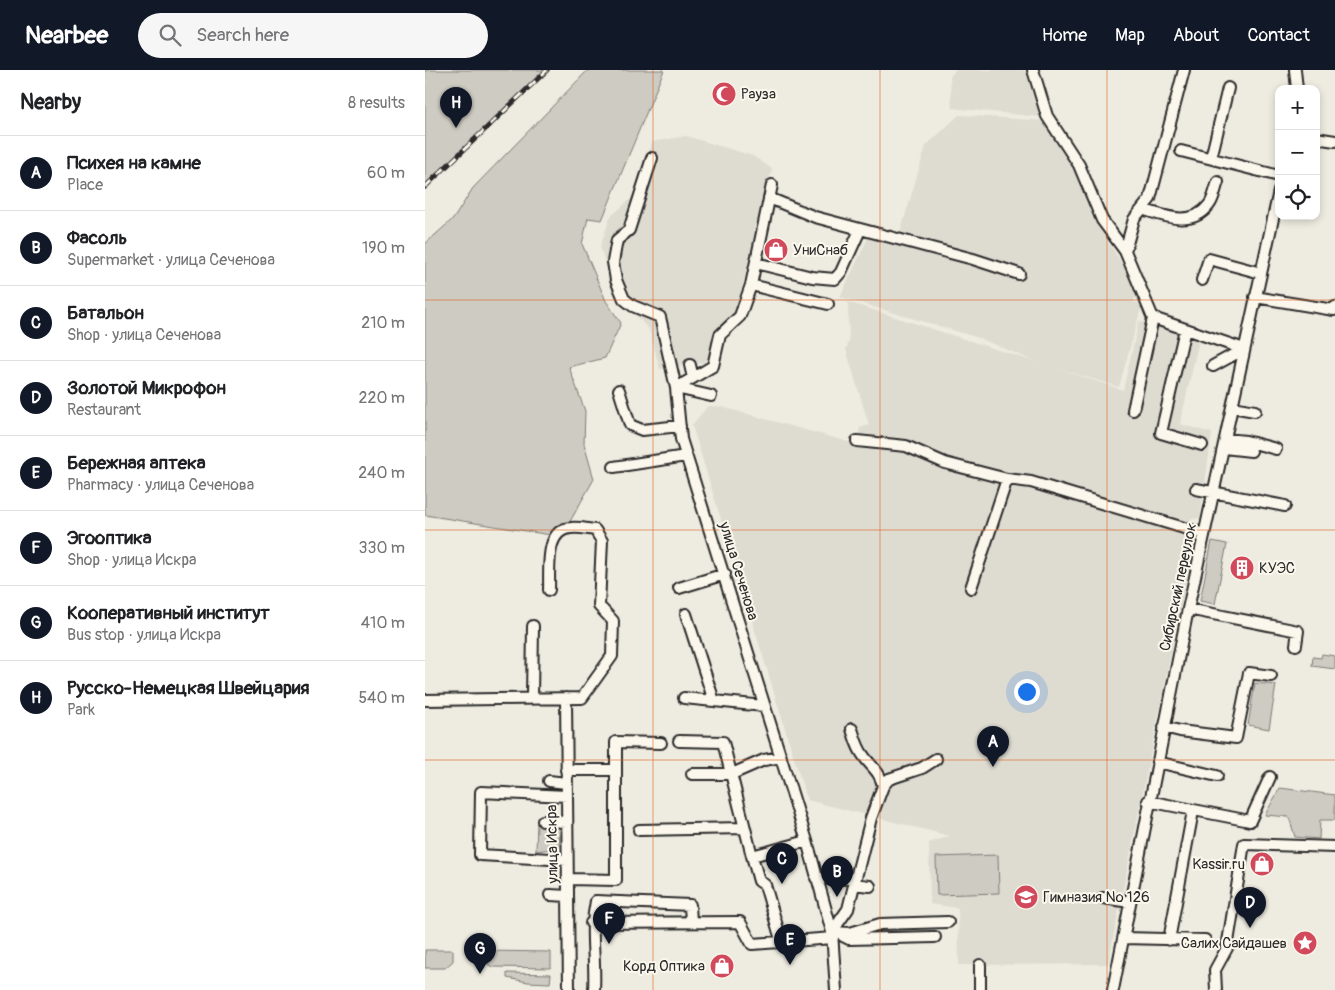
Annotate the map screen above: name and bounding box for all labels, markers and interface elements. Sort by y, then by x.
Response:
search box [138,13,488,58]
text: Nearbee [25,21,108,50]
icon: search [156,21,184,49]
text: Search here [196,23,289,47]
text: Home [1042,24,1087,47]
text: Map [1115,24,1145,47]
text: About [1173,24,1219,47]
text: Contact [1247,24,1310,47]
mosque icon: Рауза [711,81,737,107]
place label: Рауза [741,85,776,104]
map controls [1275,85,1320,220]
button: + [1275,85,1320,130]
pin: H [440,87,472,128]
text: Nearby [20,89,81,116]
text: 8 results [348,93,405,113]
button: − [1275,130,1320,175]
text: Психея на камне [67,151,201,175]
text: A [31,163,41,183]
text: 60 m [367,163,405,183]
text: Place [67,175,103,195]
button: locate [1275,175,1320,220]
text: Фасоль [67,226,127,250]
shop icon: УниСнаб [763,237,789,263]
text: B [31,238,41,258]
text: 190 m [362,238,405,258]
place label: УниСнаб [793,241,848,260]
text: Supermarket · улица Сеченова [67,250,275,270]
text: Батальон [67,301,144,325]
text: C [31,313,41,333]
text: 210 m [361,313,405,333]
text: Shop · улица Сеченова [67,325,221,345]
text: Золотой Микрофон [67,376,226,400]
text: D [31,388,41,408]
text: 220 m [359,388,405,408]
text: Restaurant [67,400,141,420]
text: Бережная аптека [67,451,206,475]
text: E [32,463,40,483]
text: 240 m [358,463,405,483]
text: Pharmacy · улица Сеченова [67,475,254,495]
street label: улица Сеченова [714,519,763,623]
street label: Сибирский переулок [1156,521,1201,653]
text: Эгооптика [67,526,152,550]
text: F [31,538,41,558]
text: 330 m [359,538,405,558]
text: Shop · улица Искра [67,550,197,570]
building icon: КУЭС [1229,555,1255,581]
place label: КУЭС [1259,559,1295,578]
text: Кооперативный институт [67,601,270,625]
text: G [31,613,41,633]
text: 410 m [361,613,405,633]
text: Bus stop · улица Искра [67,625,221,645]
text: Русско-Немецкая Швейцария [67,676,309,700]
your location [1014,679,1040,705]
text: H [31,688,41,708]
text: 540 m [358,688,405,708]
text: Park [67,700,95,720]
pin: A [977,726,1009,767]
street label: улица Искра [542,804,563,885]
pin: C [766,843,798,884]
shop icon: Kassir.ru [1249,851,1275,877]
place label: Kassir.ru [1192,855,1245,874]
pin: B [821,856,853,897]
school or university icon: Гимназия № 126 [1013,884,1039,910]
pin: D [1234,887,1266,928]
place label: Гимназия № 126 [1043,888,1150,907]
pin: F [593,903,625,944]
pin: E [774,924,806,965]
place icon: Салих Сайдашев [1292,930,1318,956]
pin: G [464,933,496,974]
place label: Салих Сайдашев [1181,934,1287,953]
shop icon: Корд Оптика [709,953,735,979]
place label: Корд Оптика [623,957,705,976]

